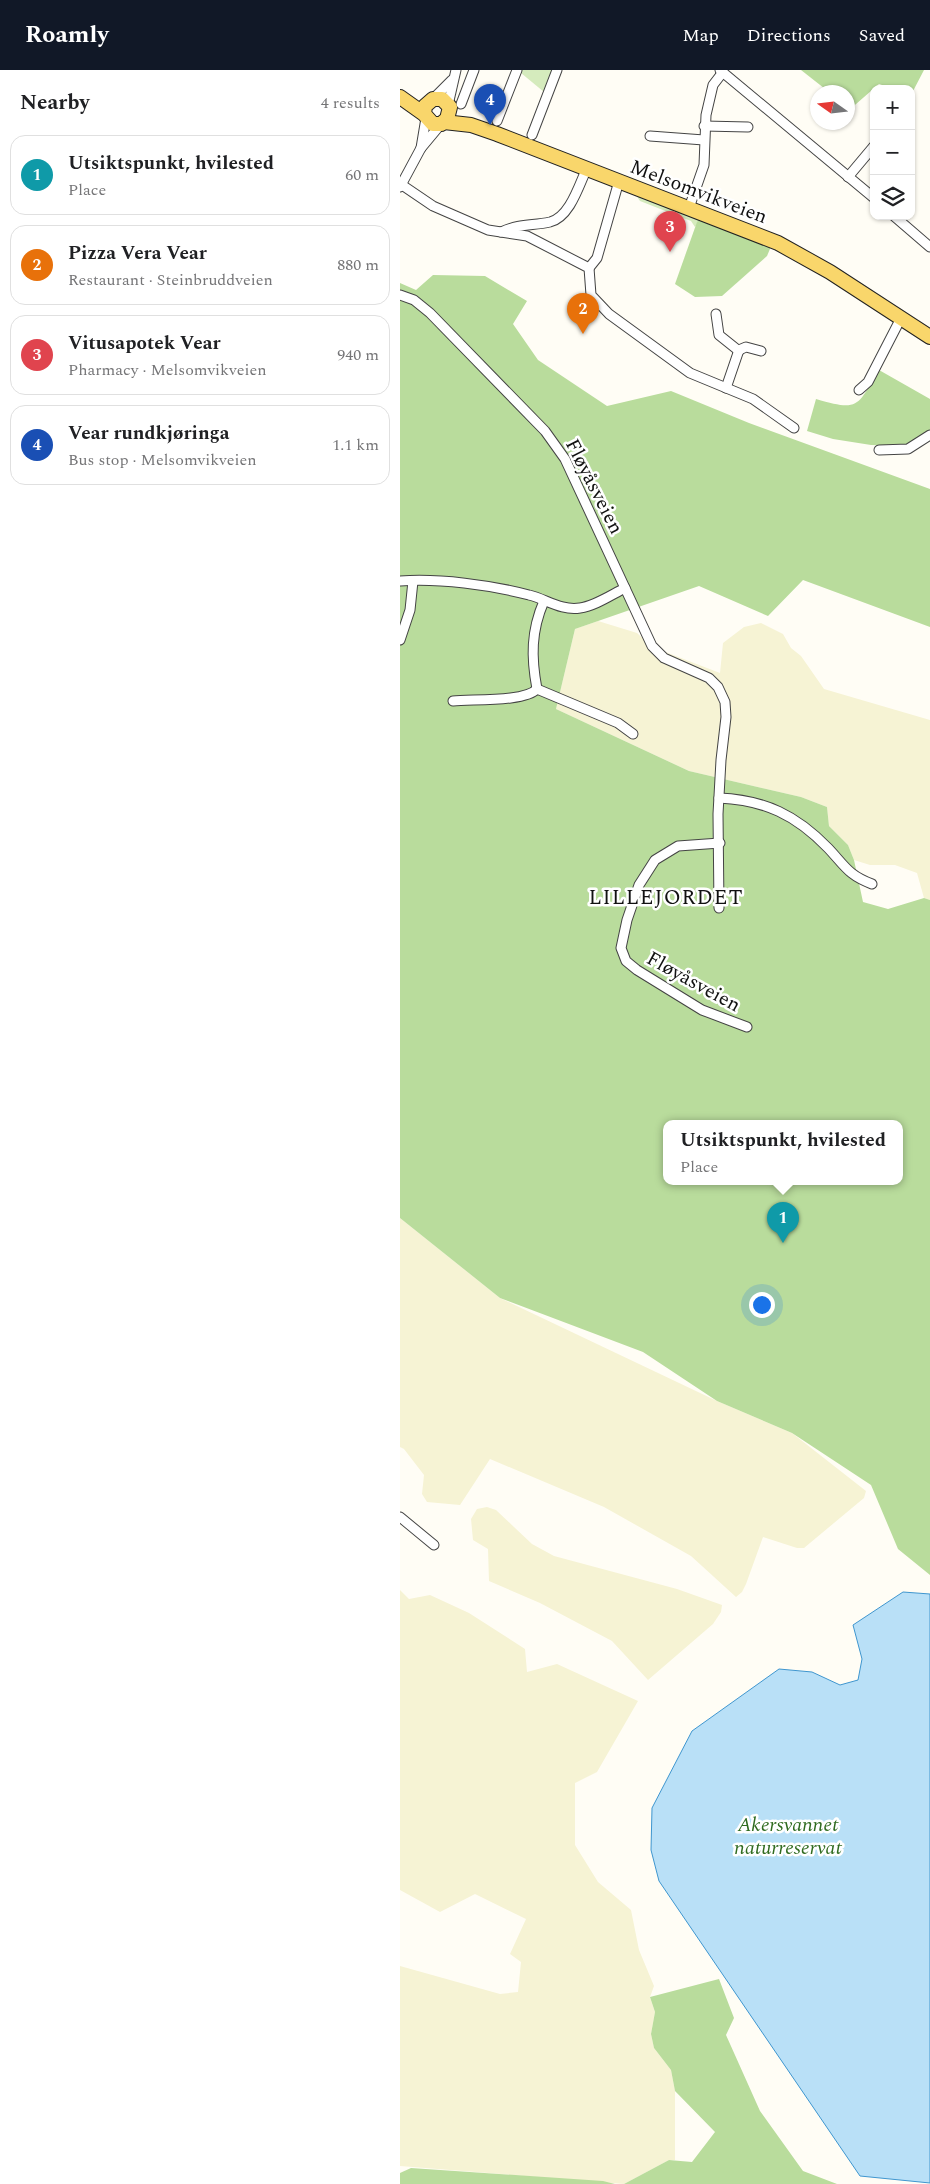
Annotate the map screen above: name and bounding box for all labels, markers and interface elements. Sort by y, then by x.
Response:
text: Roamly [25,17,109,53]
text: Map [683,22,719,49]
text: Directions [747,22,831,49]
text: Saved [859,22,905,49]
pin: 4 [474,84,506,125]
north arrow [810,85,855,130]
map controls [870,85,915,220]
button: + [870,85,915,130]
text: Nearby [20,87,90,119]
text: 4 results [321,91,380,115]
button: − [870,130,915,175]
text: Utsiktspunkt, hvilested [68,149,274,178]
street label: Melsomvikveien [626,152,772,232]
text: 1 [33,163,41,187]
text: 60 m [345,163,379,187]
button: layers [870,175,915,220]
text: Place [68,178,106,202]
pin: 3 [654,211,686,252]
text: Pizza Vera Vear [68,239,207,268]
text: 2 [33,253,41,277]
text: 880 m [337,253,379,277]
text: Restaurant · Steinbruddveien [68,268,273,292]
pin: 2 [567,293,599,334]
text: Vitusapotek Vear [68,329,221,358]
text: 3 [33,343,41,367]
text: 940 m [337,343,379,367]
text: Pharmacy · Melsomvikveien [68,358,267,382]
text: Vear rundkjøringa [68,419,230,448]
text: 4 [33,433,41,457]
text: 1.1 km [332,433,379,457]
street label: Fløyåsveien [557,434,631,539]
text: Bus stop · Melsomvikveien [68,448,257,472]
district label: LILLEJORDET [588,882,744,914]
street label: Fløyåsveien [641,944,746,1020]
popup [663,1120,903,1185]
text: Utsiktspunkt, hvilested [680,1126,886,1155]
text: Place [680,1155,718,1179]
pin: 1 [767,1202,799,1243]
your location [749,1292,775,1318]
park label: Akersvannet naturreservat [734,1810,842,1863]

